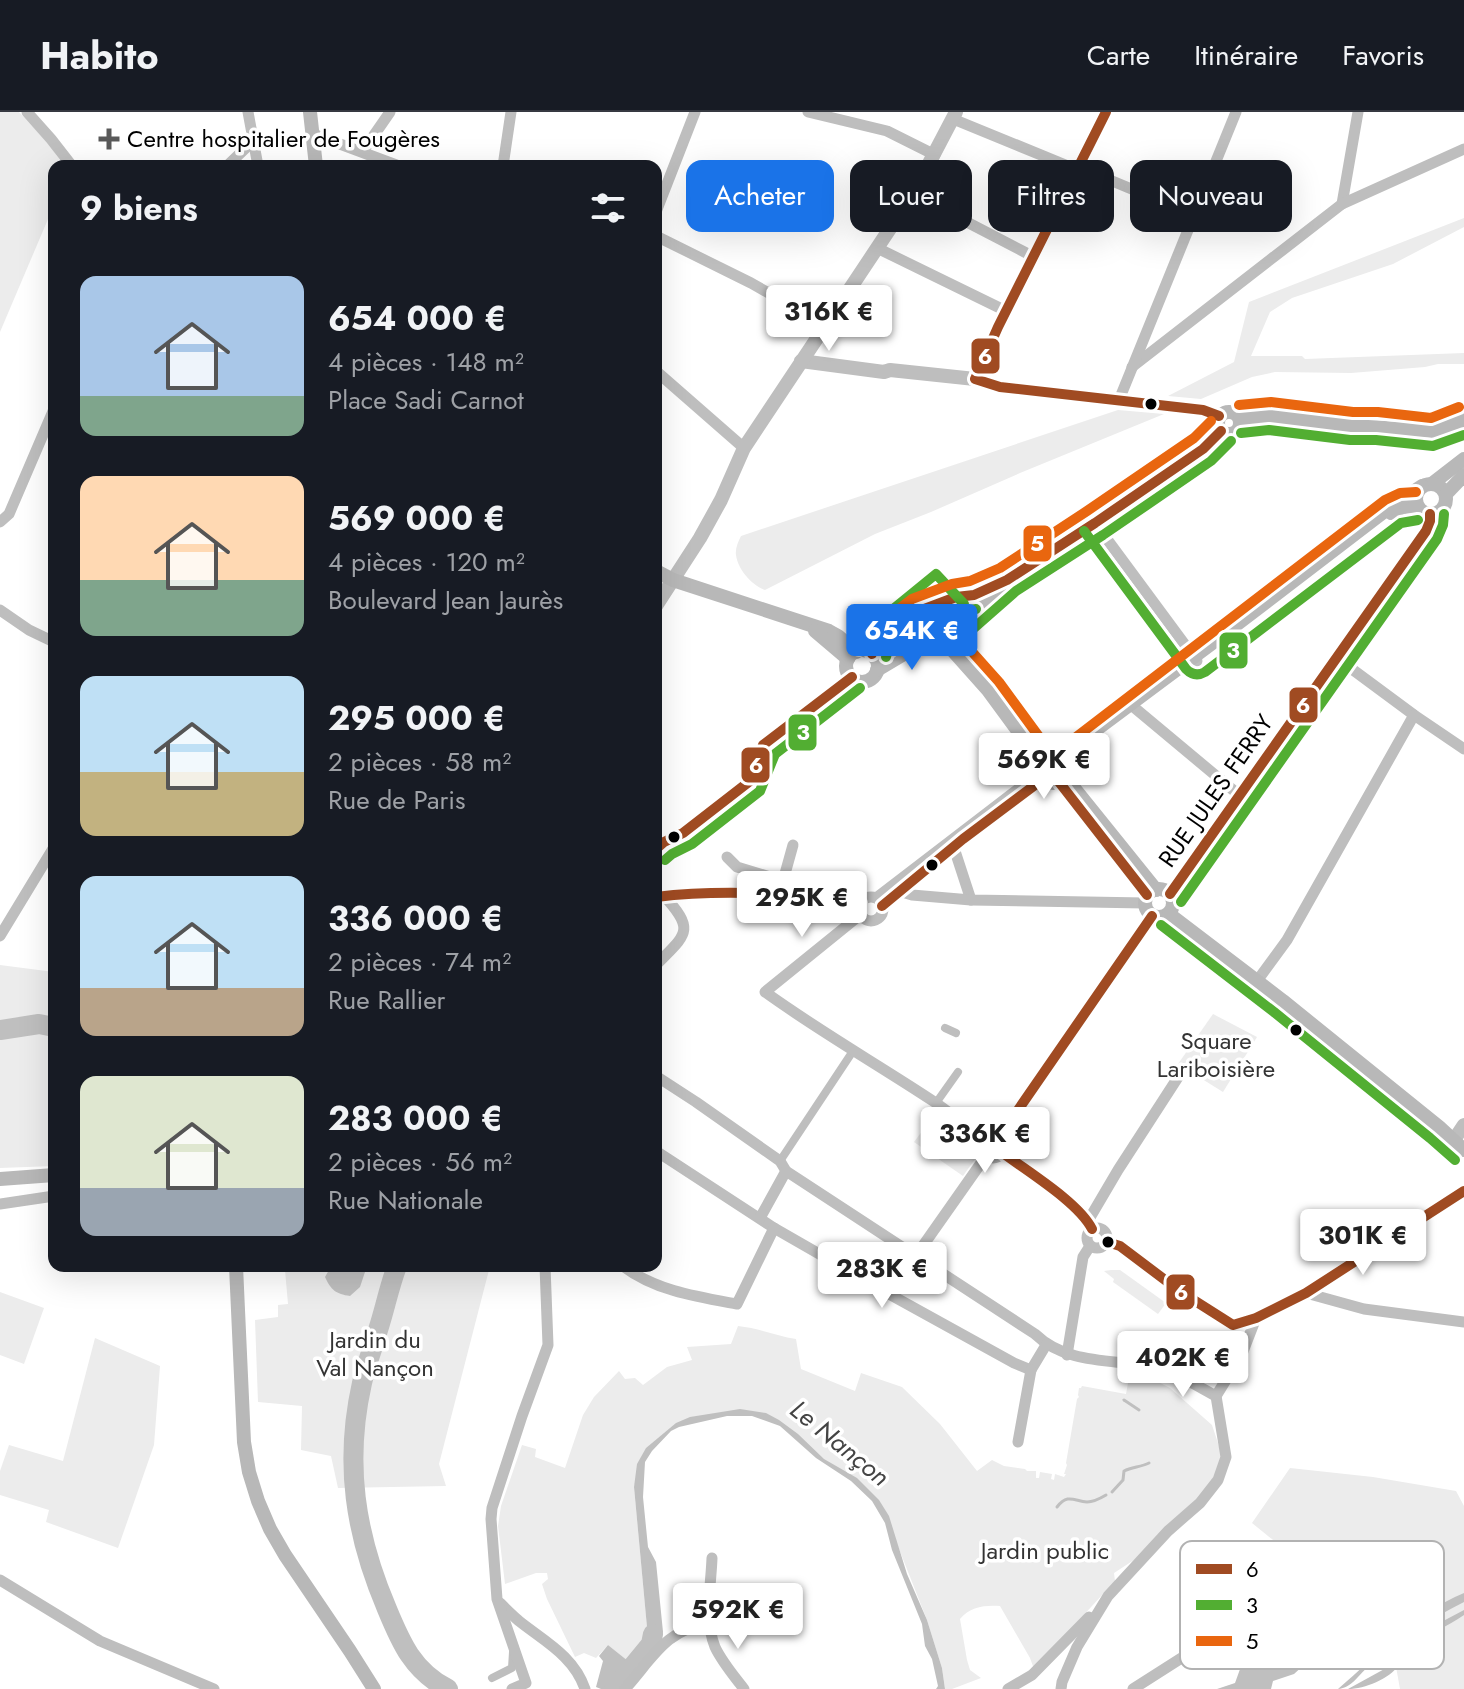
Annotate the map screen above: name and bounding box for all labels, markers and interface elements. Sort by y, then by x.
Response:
text: Habito [40,28,159,83]
text: Carte [1087,35,1150,76]
text: Itinéraire [1194,35,1298,76]
text: Favoris [1342,35,1424,76]
place label: Centre hospitalier de Fougères [127,121,440,156]
marker: Centre hospitalier de Fougères [98,128,120,150]
chip: Acheter [686,160,834,232]
chip: Louer [850,160,972,232]
chip: Filtres [988,160,1114,232]
chip: Nouveau [1130,160,1292,232]
text: 9 biens [80,184,198,233]
icon: filters [586,186,630,230]
pin: 316K € [764,285,894,353]
text: 316K € [784,292,874,330]
text: 654 000 € [328,294,507,343]
icon: home [144,308,240,404]
line badge: 6 [970,337,1001,375]
text: 6 [978,340,992,372]
text: 4 pièces · 148 m² [328,343,524,381]
text: Place Sadi Carnot [328,381,524,419]
unlabelled marker [1143,396,1159,412]
text: 569 000 € [328,494,506,543]
icon: home [144,508,240,604]
line badge: 5 [1022,524,1053,563]
text: 5 [1030,527,1044,559]
text: 4 pièces · 120 m² [328,543,525,581]
text: Boulevard Jean Jaurès [328,581,563,619]
pin: 654K € [847,604,977,672]
text: 654K € [864,611,960,649]
line badge: 3 [1218,631,1249,670]
text: 3 [1226,634,1240,666]
line badge: 6 [1288,686,1319,724]
text: 6 [1296,689,1310,721]
text: 295 000 € [328,694,505,743]
street label: RUE JULES FERRY [1150,707,1282,874]
icon: home [144,708,240,804]
line badge: 3 [787,713,818,752]
text: 3 [796,716,810,748]
pin: 569K € [979,733,1109,801]
text: 569K € [997,740,1091,778]
text: 2 pièces · 58 m² [328,743,511,781]
line badge: 6 [740,746,771,784]
text: 6 [749,749,763,781]
text: Rue de Paris [328,781,466,819]
unlabelled marker [666,829,682,845]
unlabelled marker [924,857,940,873]
pin: 295K € [737,871,867,939]
text: 295K € [755,878,849,916]
text: 336 000 € [328,894,503,943]
icon: home [144,908,240,1004]
text: 2 pièces · 74 m² [328,943,511,981]
text: Rue Rallier [328,981,446,1019]
unlabelled marker [1288,1022,1304,1038]
park label: Square Lariboisière [1157,1023,1275,1086]
text: 283 000 € [328,1094,503,1143]
pin: 336K € [920,1107,1050,1175]
icon: home [144,1108,240,1204]
text: 336K € [939,1114,1031,1152]
text: 2 pièces · 56 m² [328,1143,512,1181]
text: Rue Nationale [328,1181,483,1219]
pin: 301K € [1298,1209,1428,1277]
text: 301K € [1318,1216,1408,1254]
unlabelled marker [1100,1234,1116,1250]
pin: 283K € [817,1242,947,1310]
text: 283K € [836,1249,928,1287]
line badge: 6 [1165,1273,1196,1311]
text: 6 [1174,1276,1188,1308]
park label: Jardin du Val Nançon [316,1322,434,1385]
pin: 402K € [1118,1331,1248,1399]
text: 402K € [1135,1338,1231,1376]
water label: Le Nançon [782,1391,898,1495]
park label: Jardin public [978,1533,1109,1568]
legend [1180,1541,1444,1669]
text: 6 [1246,1553,1259,1585]
pin: 592K € [673,1583,803,1651]
text: 3 [1246,1589,1258,1621]
text: 592K € [691,1590,785,1628]
text: 5 [1246,1625,1258,1657]

